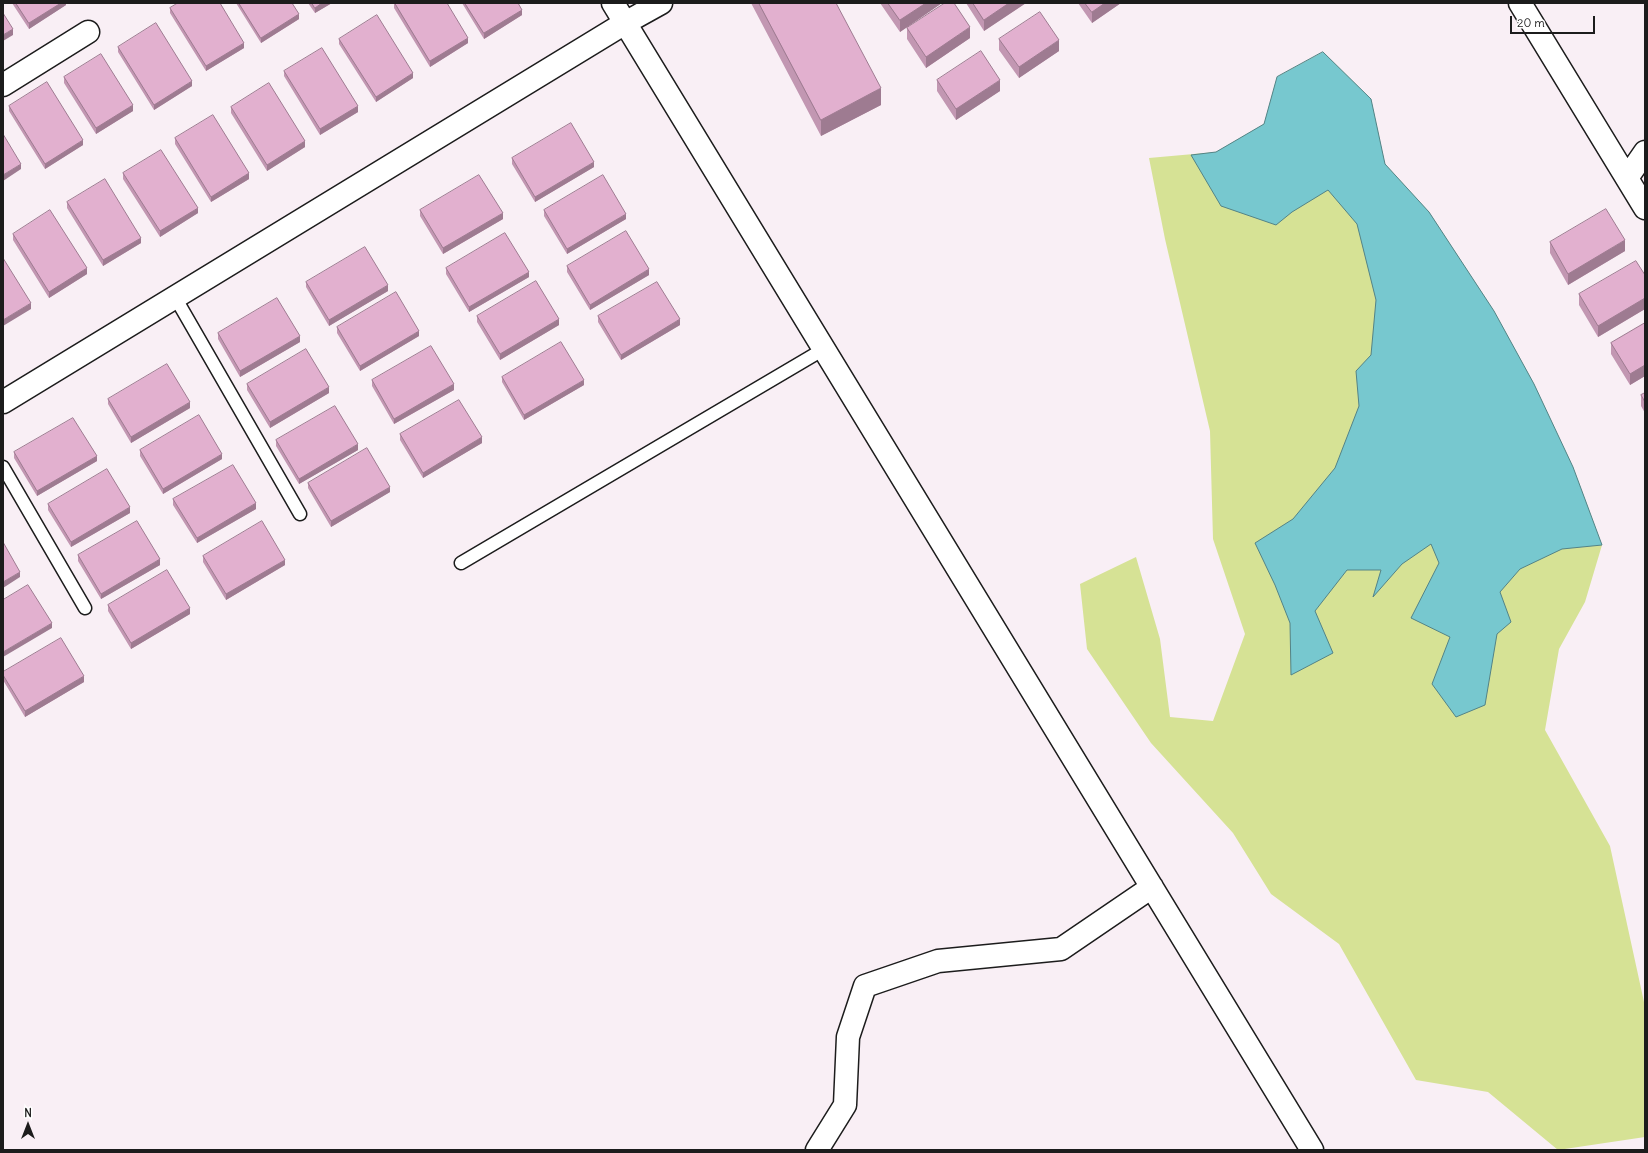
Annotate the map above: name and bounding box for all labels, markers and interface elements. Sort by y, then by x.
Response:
scale bar [1512,8,1597,34]
text: 20 m [1517,15,1545,30]
north arrow [8,1105,48,1145]
text: N [24,1106,32,1120]

